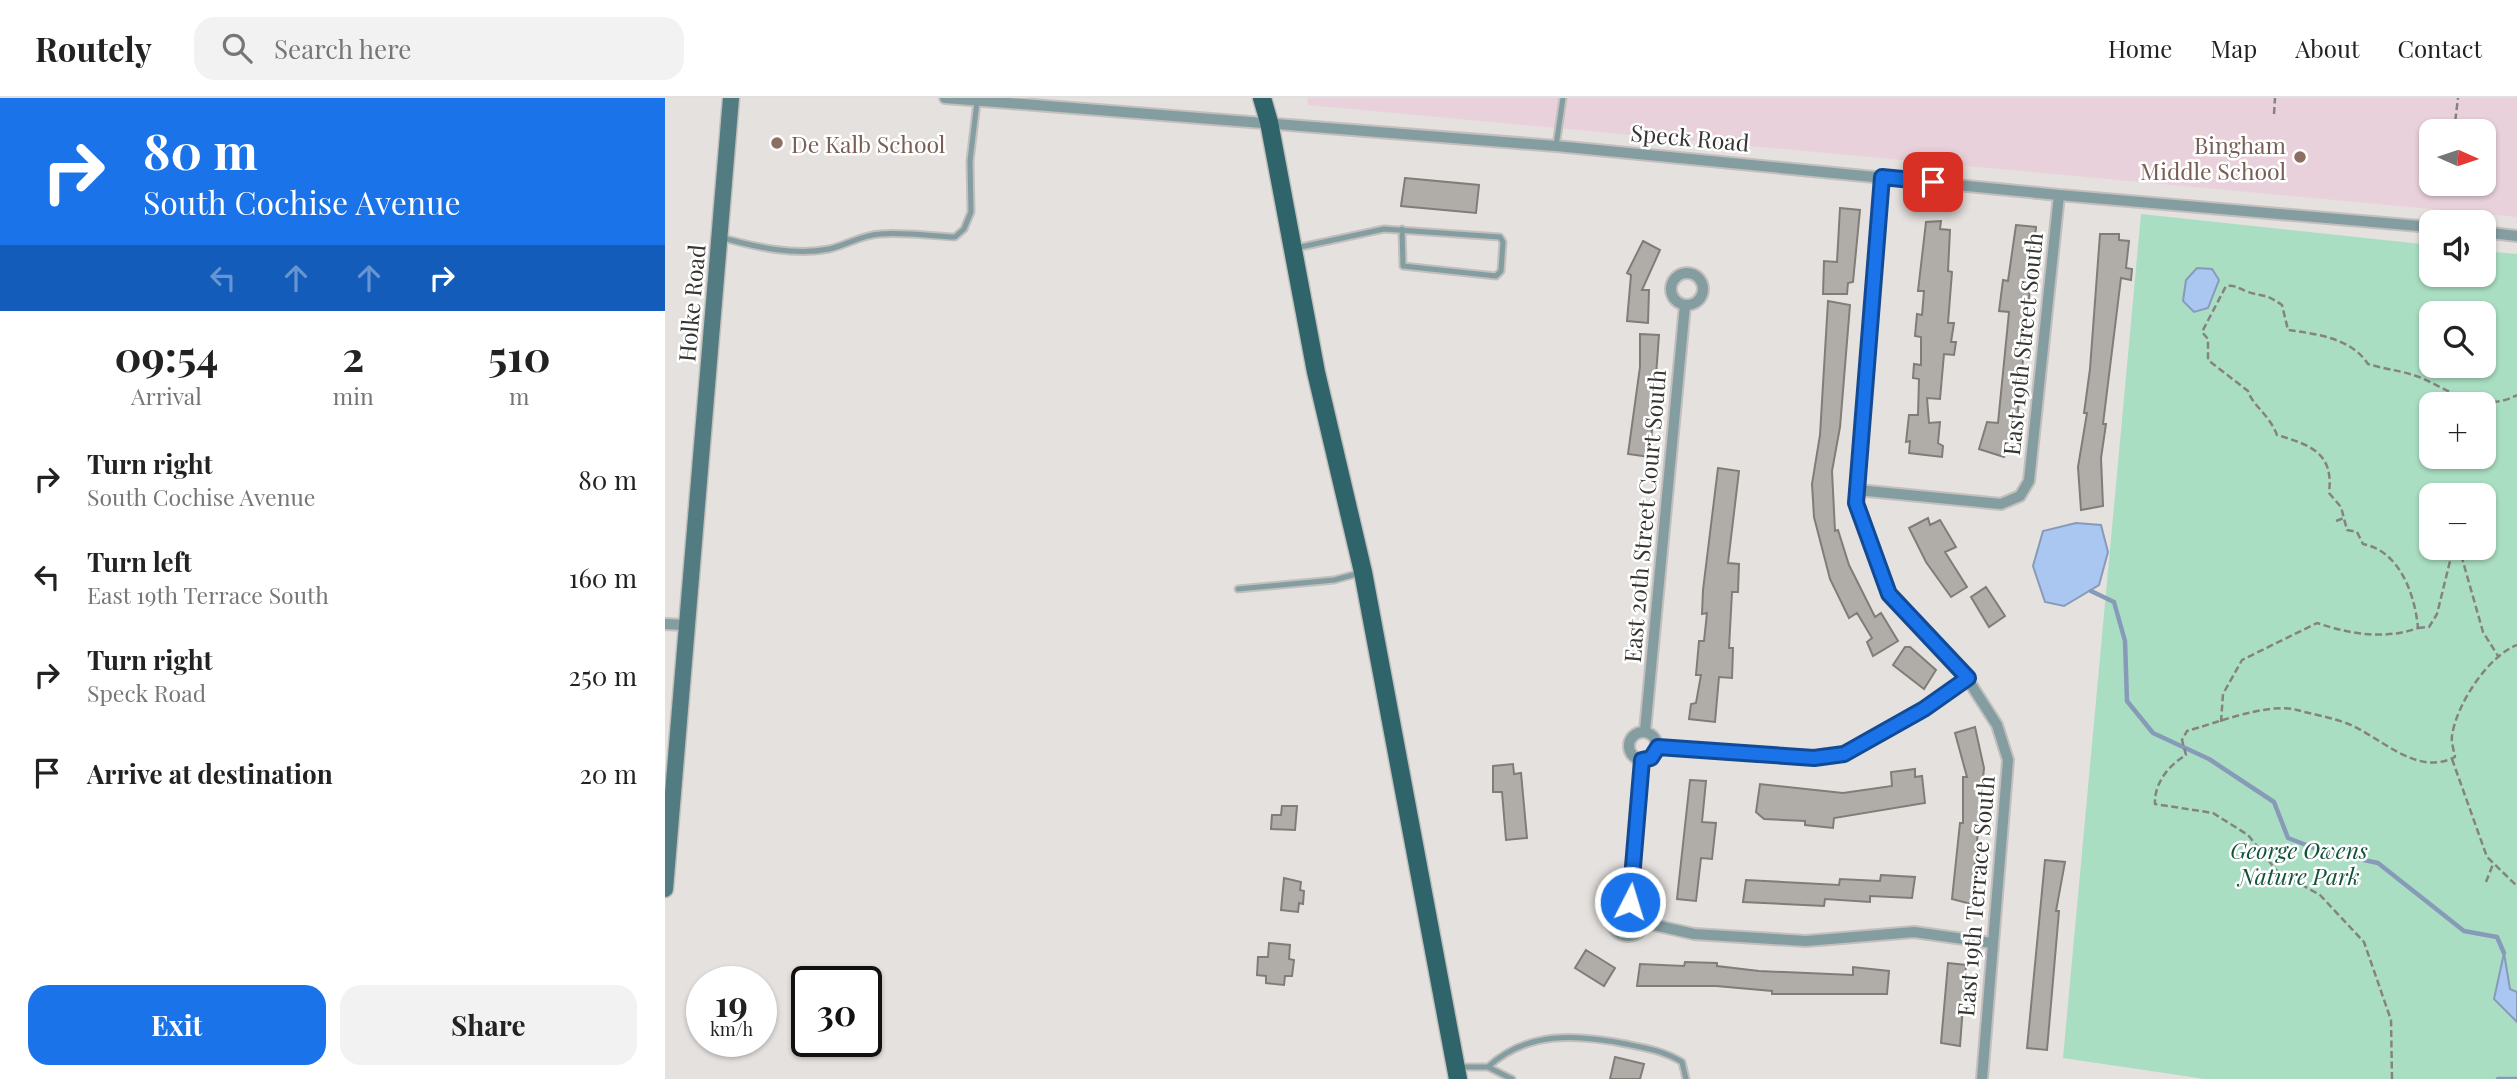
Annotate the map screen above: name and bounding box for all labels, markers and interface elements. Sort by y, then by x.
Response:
search box [194,17,684,80]
text: Routely [35,26,152,70]
icon: search [218,29,256,67]
text: Search here [274,31,411,66]
text: Home [2108,32,2172,64]
text: Map [2210,32,2257,64]
text: About [2295,32,2359,64]
text: Contact [2397,32,2482,64]
street label: Speck Road [1629,116,1751,158]
text: 80 m [143,117,258,182]
north arrow [2419,119,2495,196]
map controls [2419,119,2496,560]
icon: right [28,126,119,217]
place label: De Kalb School [791,128,946,159]
place label: Bingham Middle School [2140,129,2287,186]
marker: De Kalb School [769,135,785,151]
marker: Bingham Middle School [2292,149,2308,165]
pin [1903,152,1963,212]
icon: arrive [1914,163,1952,201]
text: South Cochise Avenue [143,180,461,223]
button: sound [2419,210,2496,287]
street label: East 19th Street South [1995,231,2049,457]
street label: Holke Road [670,243,712,363]
icon: left [204,259,242,297]
icon: ahead [277,259,315,297]
icon: ahead [350,259,388,297]
icon: right [423,259,461,297]
button: search [2419,301,2496,378]
text: 09:54 [114,327,218,383]
text: 2 [342,327,364,383]
text: 510 [488,327,551,383]
street label: East 20th Street Court South [1616,368,1672,664]
text: Arrival [131,380,202,411]
text: min [333,380,374,411]
text: m [509,380,530,411]
button: + [2419,392,2496,469]
text: Turn right [87,446,213,481]
icon: right [28,460,66,498]
text: 80 m [578,462,637,497]
text: South Cochise Avenue [87,481,315,512]
button: − [2419,483,2496,560]
text: Turn left [87,544,192,579]
icon: left [28,558,66,596]
text: 160 m [569,560,637,595]
text: East 19th Terrace South [87,579,329,610]
text: Turn right [87,642,213,677]
icon: right [28,656,66,694]
text: 250 m [569,658,637,693]
text: Speck Road [87,677,206,708]
icon: arrive [28,754,66,792]
text: Arrive at destination [87,756,333,791]
text: 20 m [579,756,637,791]
street label: East 19th Terrace South [1949,774,2001,1018]
park label: George Owens Nature Park [2230,834,2368,891]
position arrow [1593,865,1667,939]
speed limit sign: 30 [791,966,882,1057]
text: 19 [715,979,748,1026]
button: Exit [28,985,326,1065]
button: Share [340,985,637,1065]
text: km/h [710,1017,753,1041]

